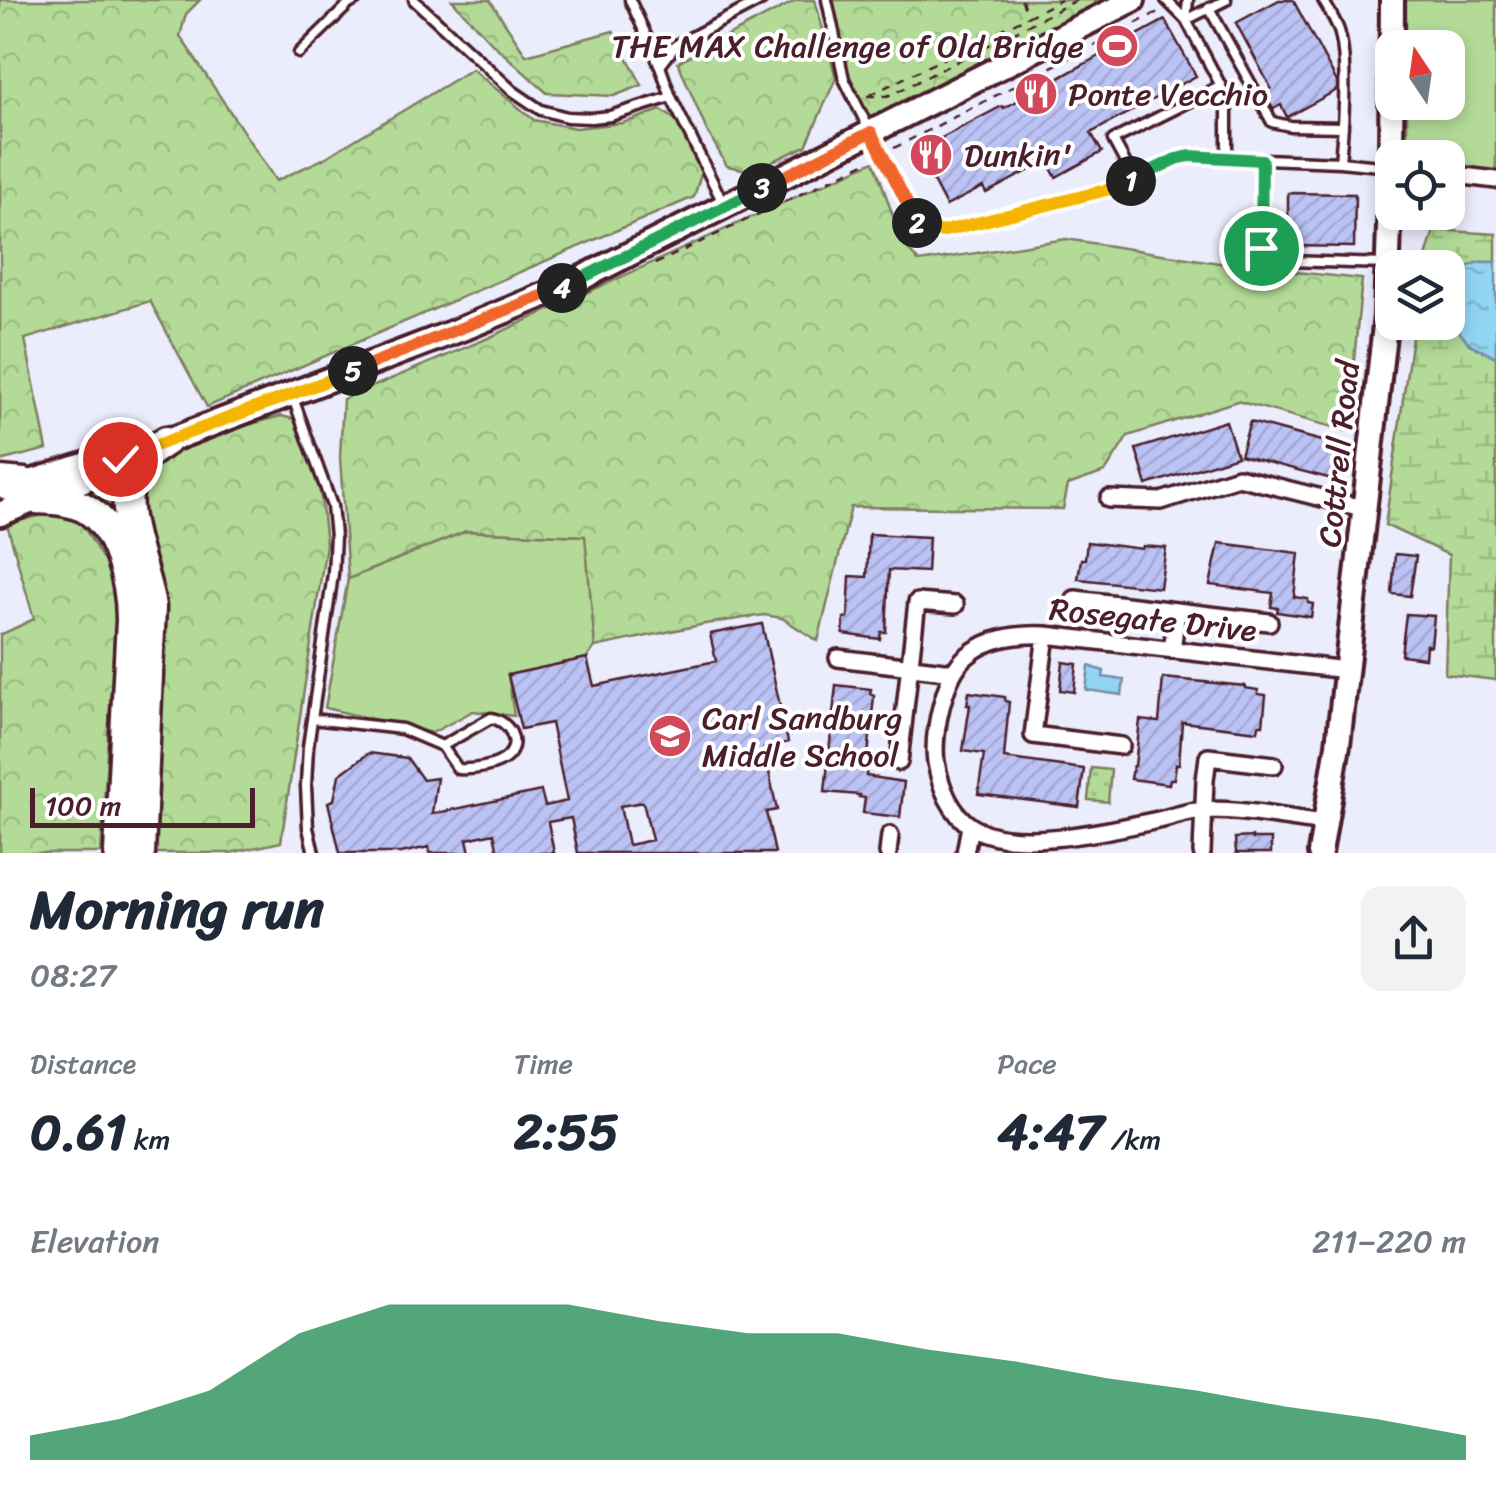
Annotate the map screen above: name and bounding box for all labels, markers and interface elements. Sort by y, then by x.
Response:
place label: THE MAX Challenge of Old Bridge [612,18,1084,75]
sports icon: THE MAX Challenge of Old Bridge [1094,23,1140,69]
north arrow [1375,30,1465,120]
map controls [1375,30,1465,340]
place label: Ponte Vecchio [1068,66,1268,123]
restaurant icon: Ponte Vecchio [1013,71,1059,117]
place label: Dunkin' [964,127,1073,184]
restaurant icon: Dunkin' [908,132,954,178]
button: locate [1375,140,1465,230]
pin: 1 [1106,156,1156,206]
text: 1 [1125,156,1137,205]
pin: 3 [737,163,787,213]
text: 3 [754,163,770,212]
pin: 2 [892,198,942,248]
text: 2 [909,198,925,247]
pin [1219,206,1304,291]
icon: arrive [1234,221,1289,276]
button: layers [1375,250,1465,340]
pin: 4 [537,263,587,313]
text: 4 [553,263,571,312]
pin: 5 [328,346,378,396]
text: 5 [344,346,362,395]
street label: Cottrell Road [1301,356,1377,550]
pin [78,417,163,502]
icon: check [93,432,148,487]
street label: Rosegate Drive [1047,581,1259,659]
place label: Carl Sandburg Middle School [702,690,903,784]
school or university icon: Carl Sandburg Middle School [647,713,693,759]
text: 100 m [45,781,121,830]
scale bar [30,783,255,828]
text: Morning run [30,861,324,958]
button: share [1361,886,1466,991]
text: 08:27 [30,947,116,1004]
text: Distance [30,1039,136,1088]
text: Time [514,1039,573,1088]
text: Pace [997,1039,1057,1088]
text: 0.61 [30,1088,127,1177]
text: 2:55 [514,1088,619,1177]
text: 4:47 [997,1088,1103,1177]
text: km [127,1115,170,1164]
text: /km [1103,1115,1161,1164]
text: Elevation [30,1213,160,1270]
text: 211–220 m [1312,1213,1466,1270]

